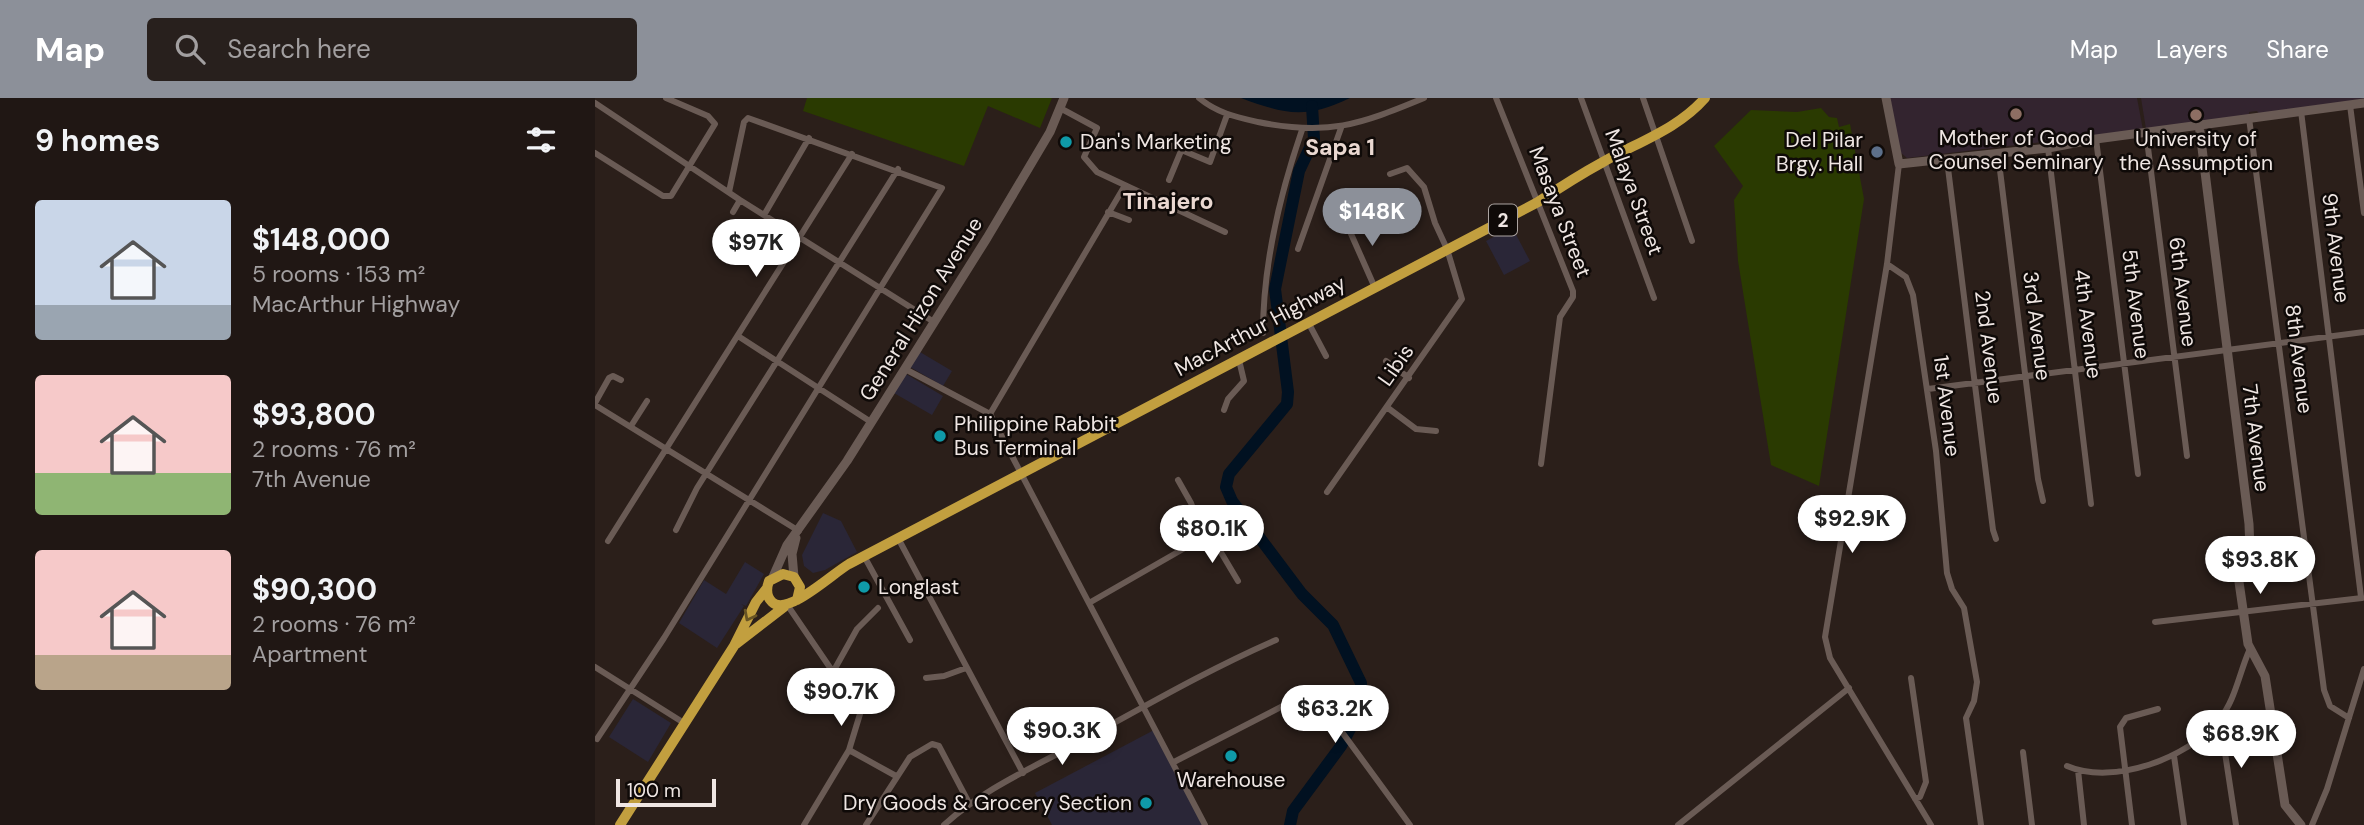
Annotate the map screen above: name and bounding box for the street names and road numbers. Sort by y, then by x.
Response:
street label: Malaya Street [1598,125,1670,259]
street label: Masaya Street [1522,142,1598,282]
street label: 9th Avenue [2315,191,2357,305]
road number: 2 [1489,204,1517,236]
street label: General Hizon Avenue [853,212,989,406]
street label: 6th Avenue [2162,235,2204,349]
street label: 5th Avenue [2115,248,2157,360]
street label: 4th Avenue [2067,268,2109,380]
street label: MacArthur Highway [1170,269,1351,383]
street label: 3rd Avenue [2016,270,2058,382]
street label: 2nd Avenue [1968,289,2010,405]
street label: 8th Avenue [2278,303,2320,415]
street label: Libis [1372,339,1420,391]
street label: 1st Avenue [1927,354,1967,458]
street label: 7th Avenue [2235,382,2277,494]

